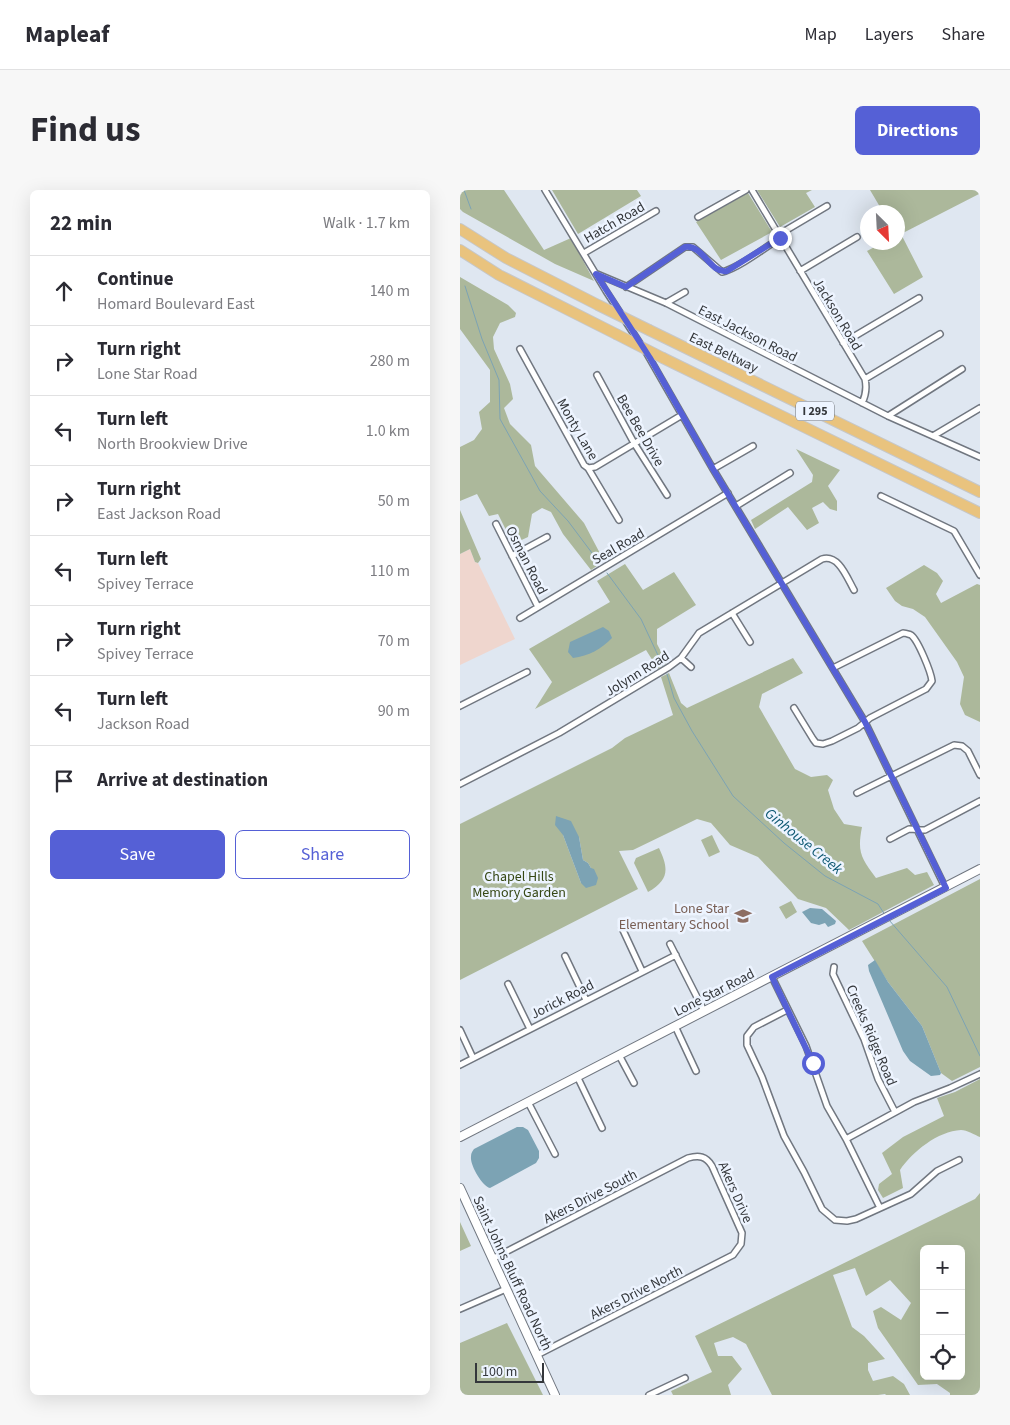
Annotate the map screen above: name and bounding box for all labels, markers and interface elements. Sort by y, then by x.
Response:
text: Mapleaf [25,17,110,52]
text: Map [805,22,837,47]
text: Layers [865,22,914,47]
text: Share [942,22,985,47]
text: Find us [30,105,140,155]
button: Directions [855,106,980,155]
street label: Hatch Road [580,197,649,248]
north arrow [860,205,905,250]
text: 22 min [50,208,112,238]
text: Walk · 1.7 km [323,212,410,234]
route end [769,227,792,250]
text: Continue [97,266,174,293]
street label: Jackson Road [808,275,867,354]
icon: ahead [50,277,78,305]
text: 140 m [370,280,410,302]
text: Homard Boulevard East [97,293,255,315]
street label: East Jackson Road [695,300,800,367]
street label: East Beltway [686,328,762,378]
text: Turn right [97,336,181,363]
icon: right [50,347,78,375]
text: 280 m [370,350,410,372]
text: Lone Star Road [97,363,198,385]
street label: Bee Bee Drive [611,391,669,470]
street label: Monty Lane [551,395,603,464]
road number: I 295 [796,402,834,420]
text: Turn left [97,406,168,433]
icon: left [50,417,78,445]
text: 1.0 km [366,420,410,442]
text: North Brookview Drive [97,433,248,455]
text: Turn right [97,476,181,503]
icon: right [50,487,78,515]
text: 50 m [378,490,410,512]
text: East Jackson Road [97,503,221,525]
street label: Osman Road [500,523,552,598]
street label: Seal Road [589,524,648,570]
text: Turn left [97,546,168,573]
icon: left [50,557,78,585]
text: 110 m [370,560,410,582]
text: Spivey Terrace [97,573,194,595]
text: Turn right [97,616,181,643]
icon: right [50,627,78,655]
text: 70 m [378,630,410,652]
text: Spivey Terrace [97,643,194,665]
street label: Jolynn Road [601,646,674,702]
text: Turn left [97,686,168,713]
icon: left [50,697,78,725]
text: 90 m [378,700,410,722]
text: Jackson Road [97,713,190,735]
icon: arrive [50,767,78,795]
text: Arrive at destination [97,767,268,794]
water label: Ginhouse Creek [760,803,848,880]
button: Save [50,830,225,879]
button: Share [235,830,410,879]
park label: Chapel Hills Memory Garden [472,867,566,903]
place label: Lone Star Elementary School [619,899,729,935]
school or university icon: Lone Star Elementary School [733,906,753,926]
street label: Lone Star Road [671,964,758,1022]
street label: Jorick Road [527,975,598,1024]
street label: Creeks Ridge Road [841,982,901,1089]
route start [802,1052,825,1075]
street label: Akers Drive [713,1159,757,1226]
street label: Akers Drive South [540,1165,641,1229]
street label: Saint Johns Bluff Road North [467,1193,557,1354]
map controls [920,1245,965,1380]
button: + [920,1245,965,1290]
street label: Akers Drive North [587,1261,686,1325]
button: − [920,1290,965,1335]
button: locate [920,1335,965,1380]
scale bar [475,1360,544,1383]
text: 100 m [482,1362,517,1382]

